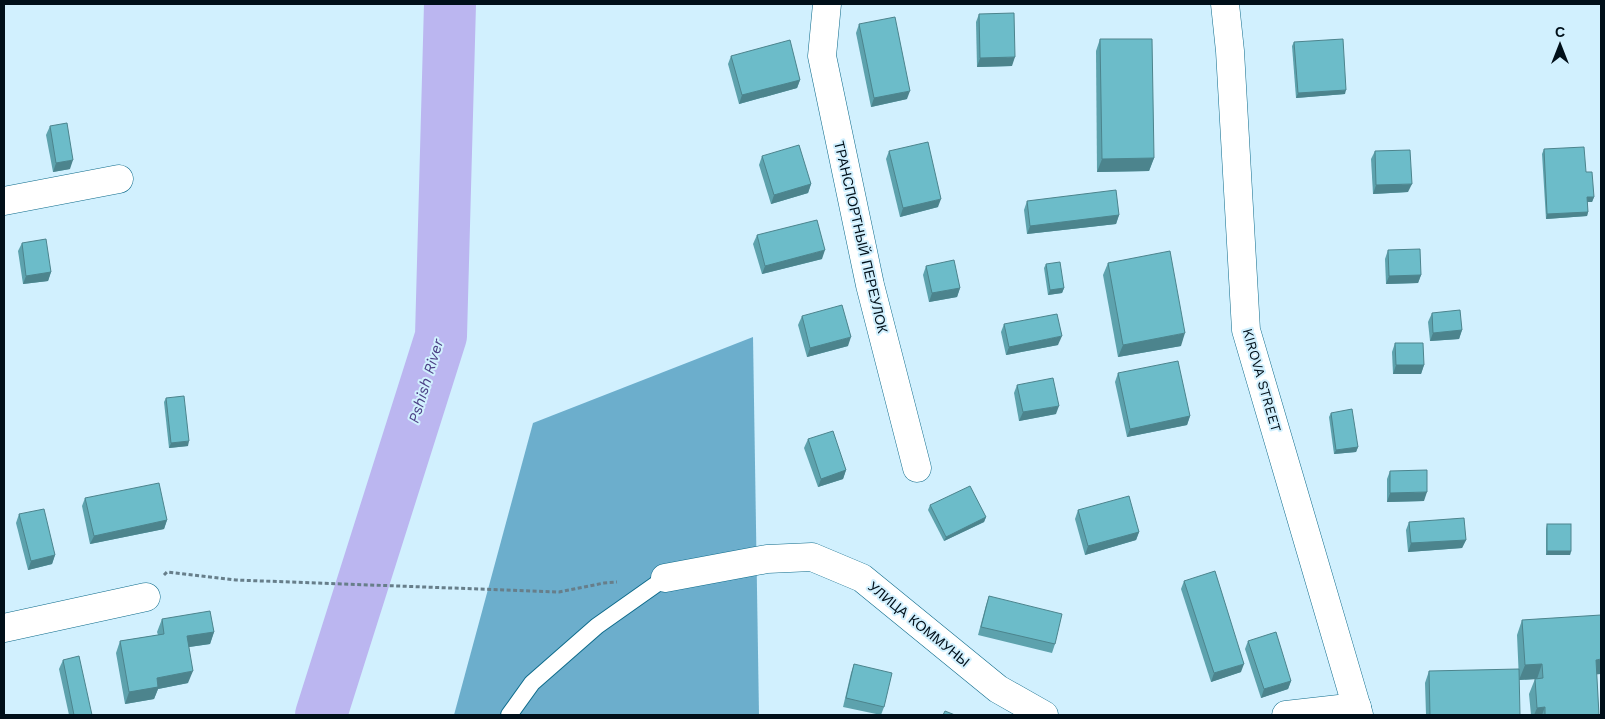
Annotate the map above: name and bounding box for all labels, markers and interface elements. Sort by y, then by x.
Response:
north arrow [1535,20,1585,70]
text: С [1555,24,1565,40]
street label: ТРАНСПОРТНЫЙ ПЕРЕУЛОК [831,139,892,335]
street label: KIROVA STREET [1240,326,1285,434]
water label: Pshish River [405,336,448,425]
street label: УЛИЦА КОММУНЫ [865,578,973,670]

